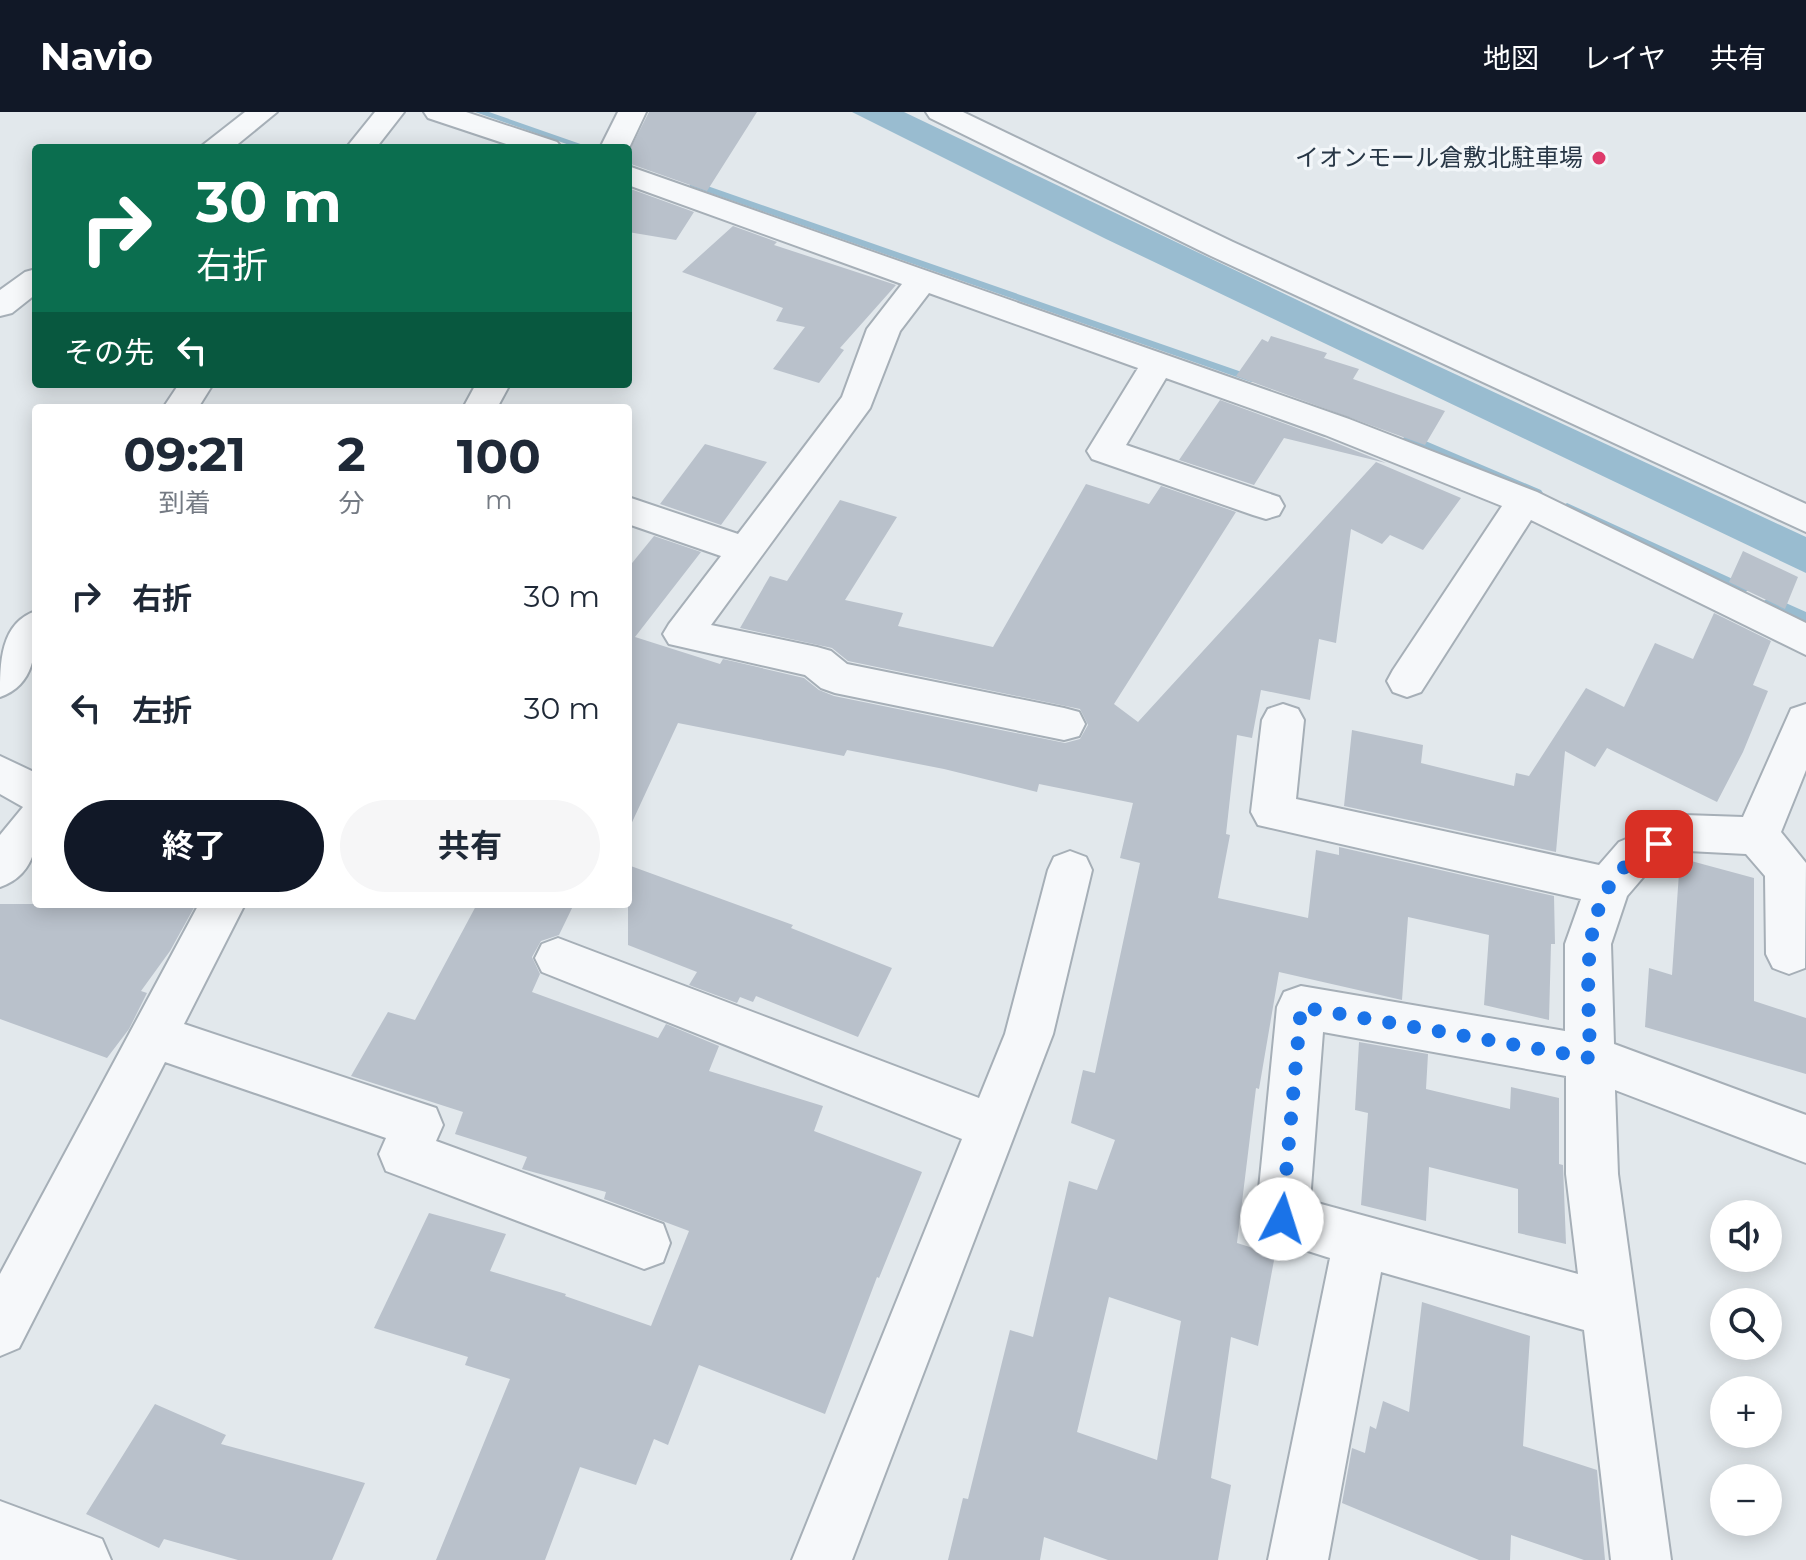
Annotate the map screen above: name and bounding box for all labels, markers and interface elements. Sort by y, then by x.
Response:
text: Navio [40,33,153,80]
text: 地図 [1483,41,1539,75]
text: レイヤ [1583,41,1666,75]
text: 共有 [1710,41,1766,75]
place label: イオンモール倉敷北駐車場 [1295,143,1583,172]
marker: イオンモール倉敷北駐車場 [1590,149,1608,167]
text: 30 m [196,168,342,236]
icon: right [64,176,168,280]
text: 右折 [196,243,268,287]
icon: left [170,328,214,372]
text: その先 [64,334,154,371]
text: 09:21 [123,425,246,483]
text: 2 [337,425,366,483]
text: 100 [457,427,541,485]
text: m [485,484,513,516]
text: 到着 [159,487,211,519]
text: 分 [338,487,364,519]
icon: right [64,574,108,618]
text: 30 m [524,578,600,615]
text: 右折 [132,580,192,617]
icon: left [64,686,108,730]
text: 30 m [524,690,600,727]
text: 左折 [132,692,192,729]
button: 終了 [64,800,324,892]
button: 共有 [340,800,600,892]
pin [1625,810,1693,878]
icon: arrive [1637,822,1681,866]
position arrow [1240,1177,1324,1261]
map controls [1710,1200,1782,1536]
button: sound [1710,1200,1782,1272]
button: search [1710,1288,1782,1360]
button: + [1710,1376,1782,1448]
button: − [1710,1464,1782,1536]

